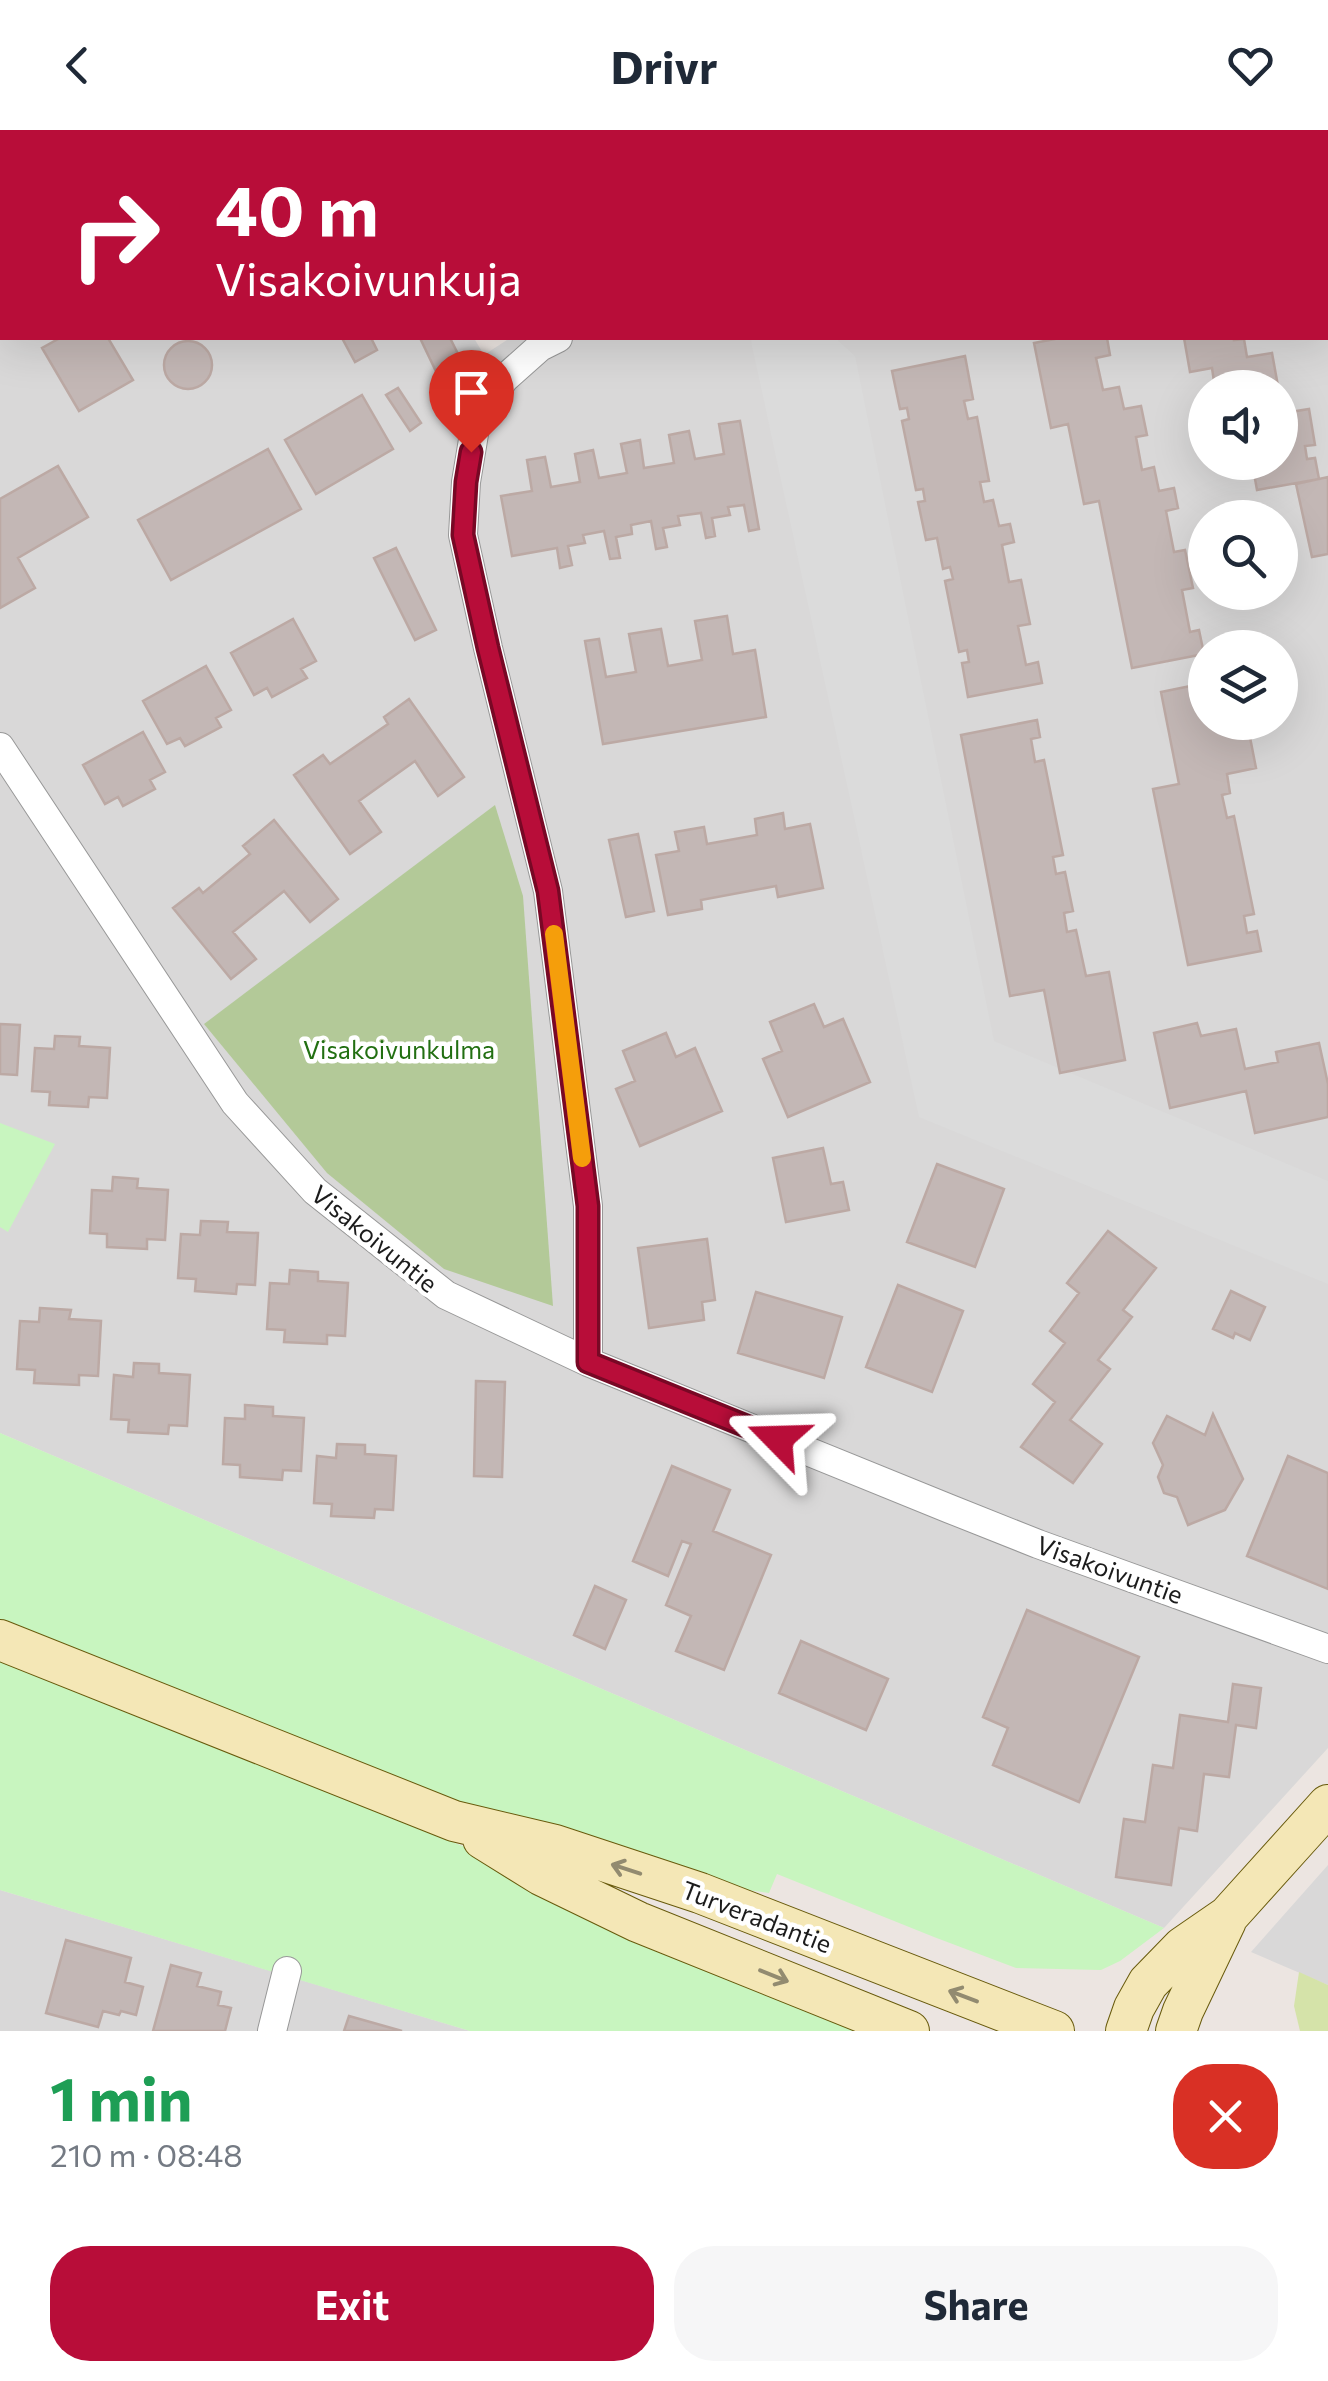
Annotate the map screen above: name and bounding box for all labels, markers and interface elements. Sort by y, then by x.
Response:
icon: back [50,38,105,93]
text: Drivr [610,38,718,93]
icon: heart [1223,38,1278,93]
text: 40 m [215,165,379,250]
icon: right [50,170,180,300]
text: Visakoivunkuja [215,250,522,305]
pin [429,350,514,453]
icon: arrive [444,365,499,420]
map controls [1188,370,1298,740]
button: sound [1188,370,1298,480]
button: search [1188,500,1298,610]
button: layers [1188,630,1298,740]
park label: Visakoivunkulma [303,1034,495,1064]
street label: Visakoivuntie [306,1178,444,1298]
position arrow [726,1387,830,1491]
street label: Visakoivuntie [1033,1529,1187,1609]
one-way arrow [611,1858,643,1876]
street label: Turveradantie [678,1874,836,1958]
one-way arrow [759,1969,789,1987]
one-way arrow [948,1985,979,2003]
text: 1 min [50,2060,192,2133]
button: close [1173,2064,1278,2169]
text: 210 m · 08:48 [50,2134,243,2174]
button: Exit [50,2246,654,2361]
button: Share [674,2246,1278,2361]

